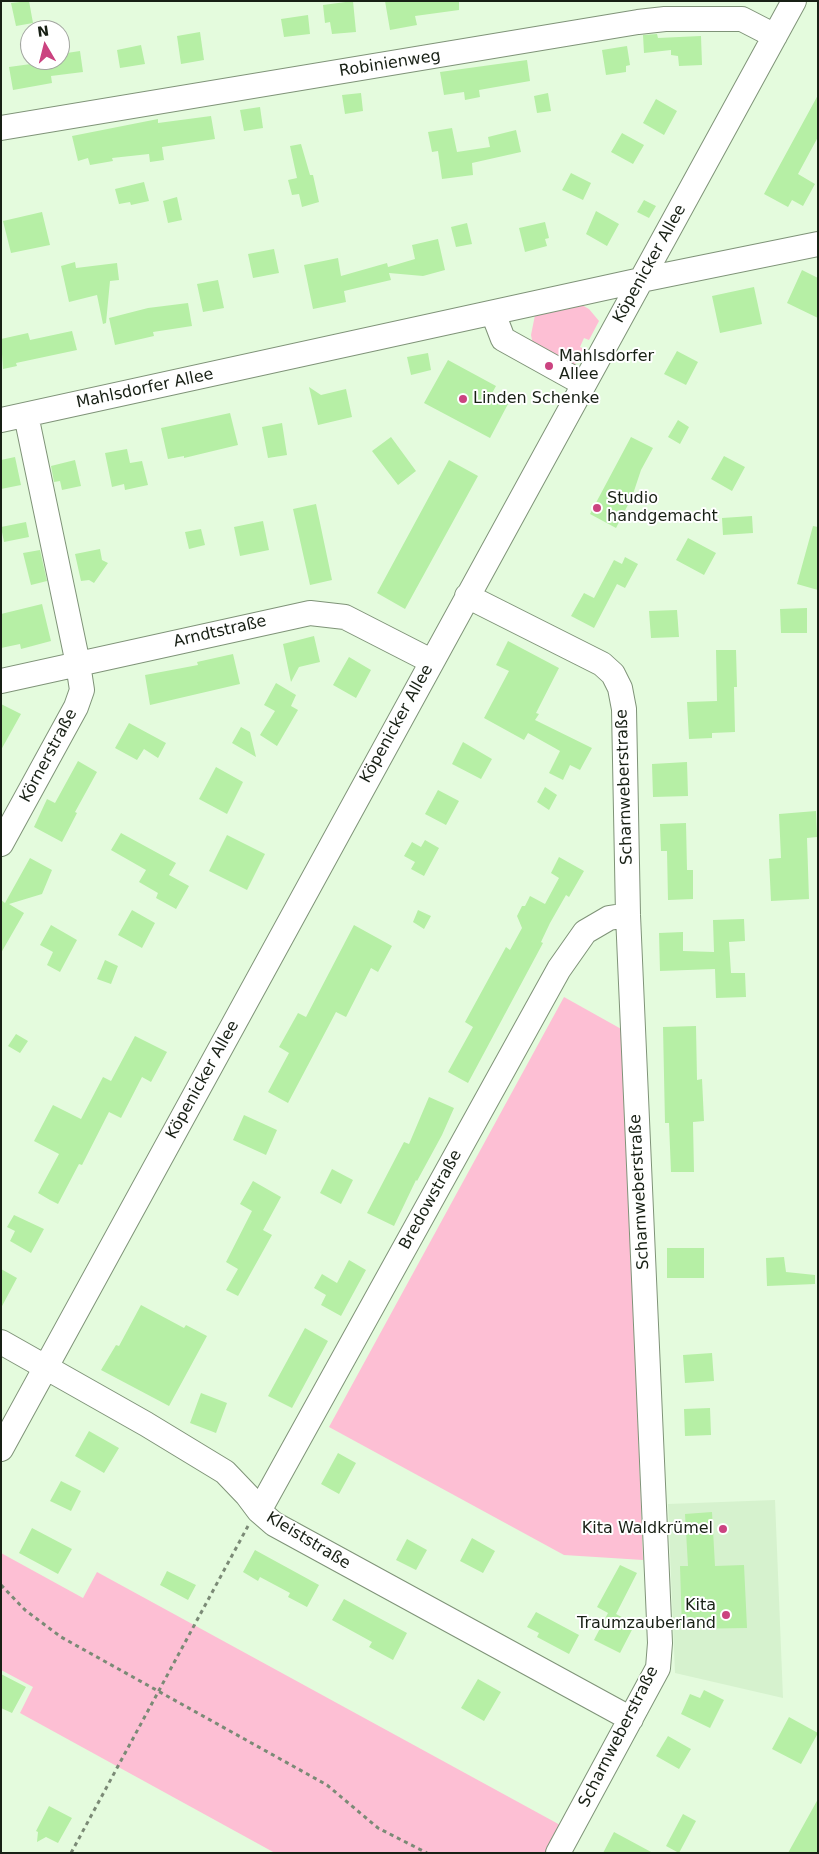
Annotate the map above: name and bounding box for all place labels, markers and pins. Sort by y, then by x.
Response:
place label: Mahlsdorfer Allee [559,347,654,385]
marker: Mahlsdorfer Allee [543,360,555,372]
place label: Linden Schenke [473,389,599,409]
marker: Linden Schenke [457,393,469,405]
place label: Studio handgemacht [607,489,718,527]
marker: Studio handgemacht [591,502,603,514]
place label: Kita Waldkrümel [582,1519,713,1539]
marker: Kita Waldkrümel [717,1523,729,1535]
place label: Kita Traumzauberland [577,1596,716,1634]
marker: Kita Traumzauberland [720,1609,732,1621]

